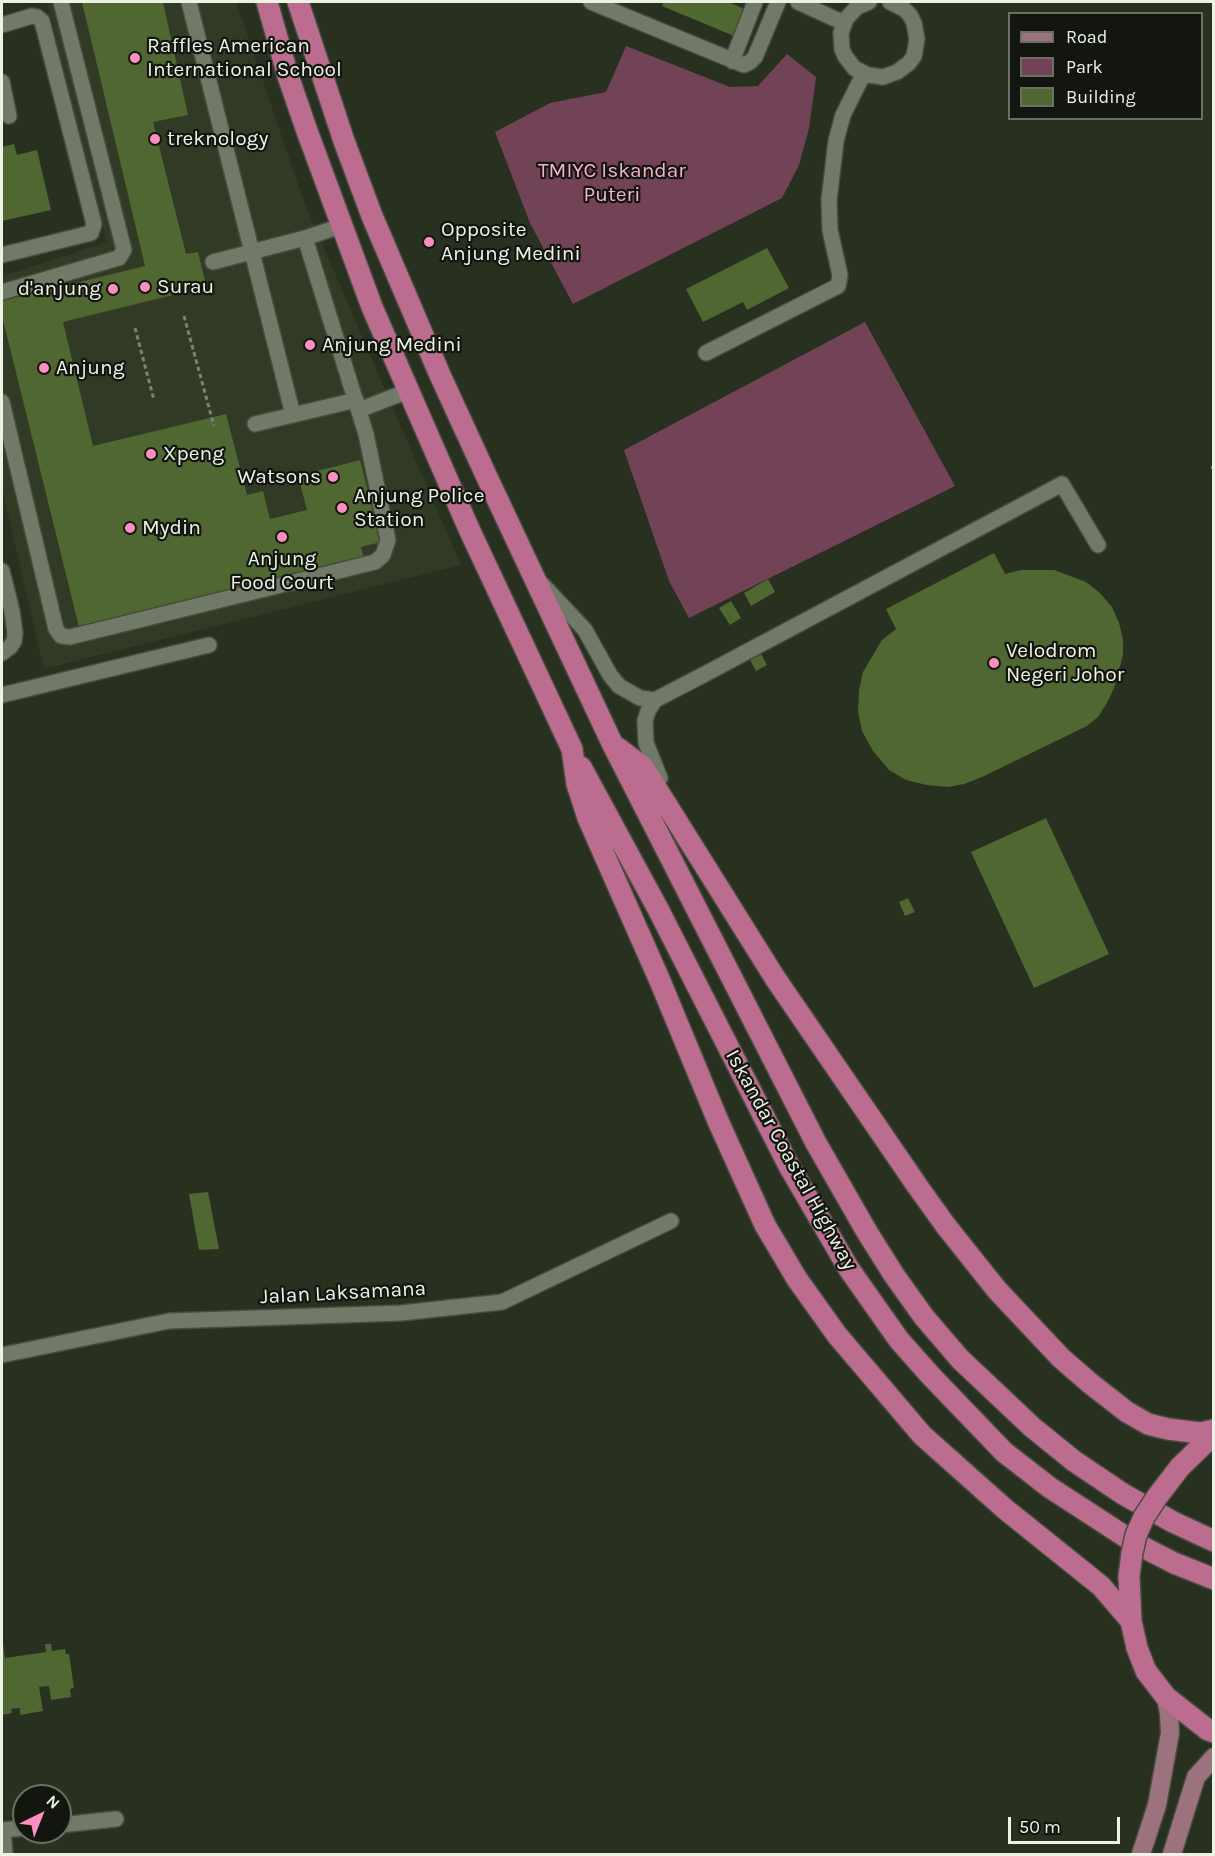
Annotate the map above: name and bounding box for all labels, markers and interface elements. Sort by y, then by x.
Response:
legend [1008,12,1203,120]
text: Road [1066,26,1107,48]
place label: Raffles American International School [147,33,342,83]
marker: Raffles American International School [128,51,142,65]
text: Park [1066,56,1103,78]
text: Building [1066,86,1136,108]
place label: treknology [167,126,269,152]
marker: treknology [148,132,162,146]
park label: TMIYC Iskandar Puteri [538,158,686,208]
place label: Opposite Anjung Medini [441,217,581,267]
marker: Opposite Anjung Medini [422,235,436,249]
place label: Surau [157,274,214,300]
place label: d'anjung [18,276,101,302]
marker: Surau [138,280,152,294]
marker: d'anjung [106,282,120,296]
place label: Anjung Medini [322,332,462,358]
marker: Anjung Medini [303,338,317,352]
place label: Anjung [56,355,125,381]
marker: Anjung [37,361,51,375]
place label: Xpeng [163,441,224,467]
marker: Xpeng [144,447,158,461]
place label: Watsons [237,464,321,490]
marker: Watsons [326,470,340,484]
place label: Anjung Police Station [354,483,484,533]
marker: Anjung Police Station [335,501,349,515]
place label: Mydin [142,515,201,541]
marker: Mydin [123,521,137,535]
marker: Anjung Food Court [275,530,289,544]
place label: Anjung Food Court [230,546,334,596]
place label: Velodrom Negeri Johor [1006,638,1124,688]
marker: Velodrom Negeri Johor [987,656,1001,670]
street label: Iskandar Coastal Highway [720,1045,862,1275]
street label: Jalan Laksamana [259,1276,427,1310]
north arrow [12,1784,72,1844]
text: N [43,1791,64,1813]
scale bar [1011,1805,1124,1843]
text: 50 m [1019,1816,1061,1838]

